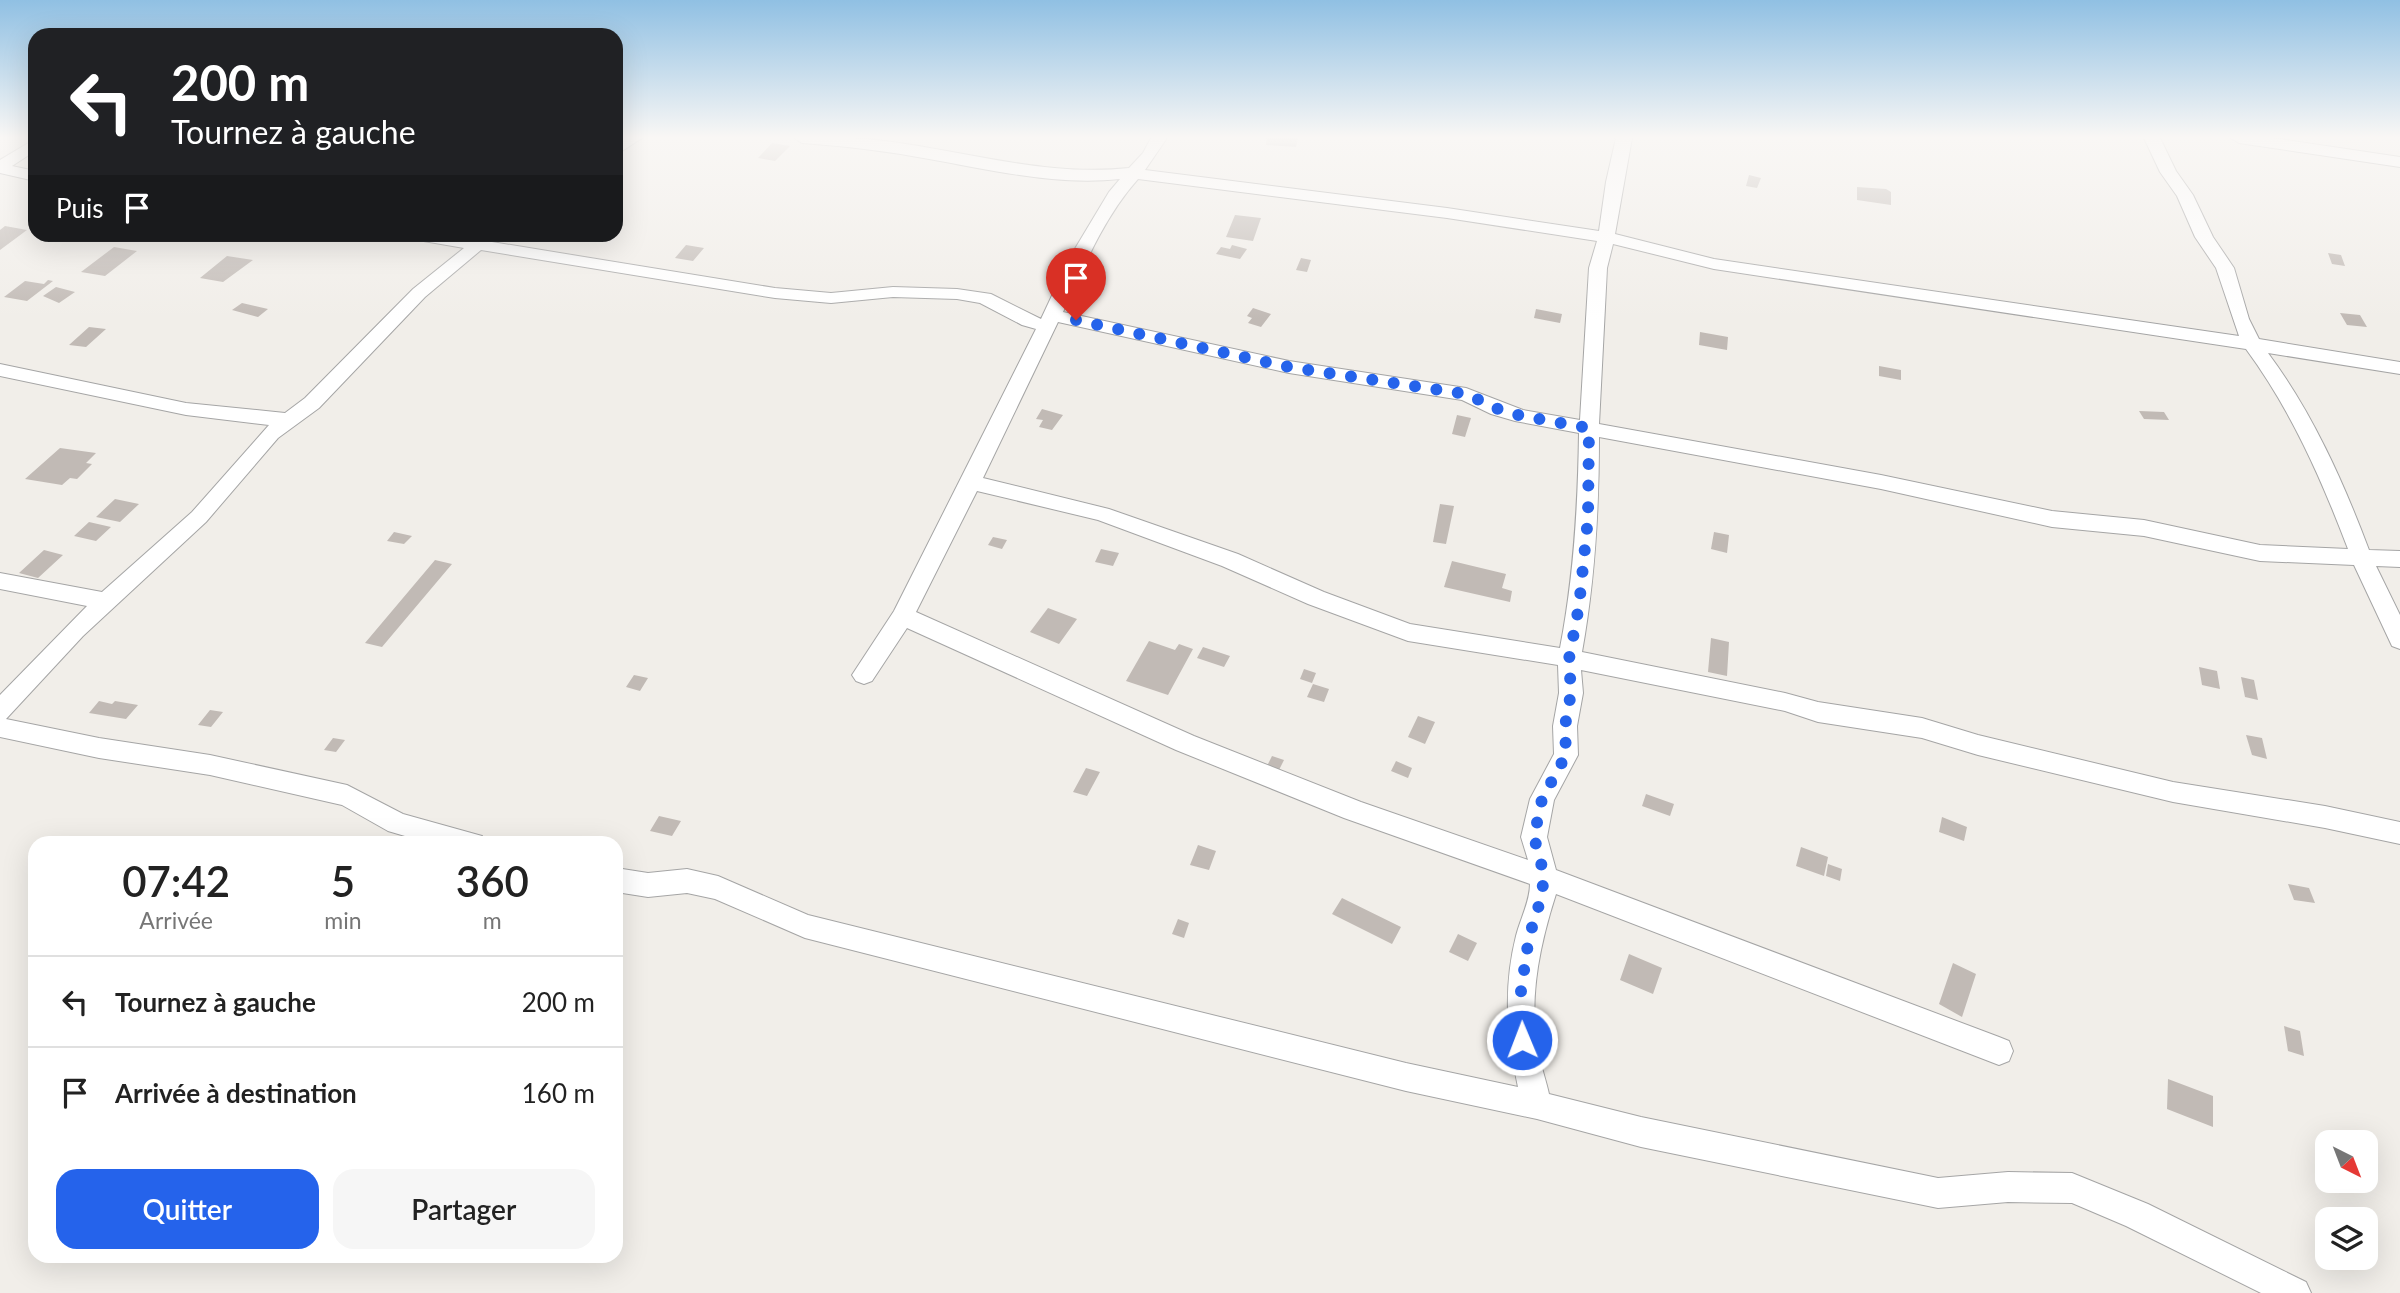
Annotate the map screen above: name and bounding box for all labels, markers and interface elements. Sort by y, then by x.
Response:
text: 200 m [171,53,309,111]
icon: left [56,56,147,147]
text: Tournez à gauche [171,112,416,151]
icon: arrive [118,189,156,227]
text: Puis [56,192,104,224]
pin [1046,248,1106,320]
icon: arrive [1057,259,1095,297]
text: 07:42 [122,856,230,906]
text: 5 [331,856,355,906]
text: 360 [456,856,529,906]
text: Arrivée [139,906,213,934]
text: min [324,906,362,934]
text: m [483,906,502,934]
icon: left [56,983,94,1021]
text: Tournez à gauche [115,986,316,1018]
text: 200 m [522,986,595,1018]
position arrow [1485,1003,1559,1077]
icon: arrive [56,1074,94,1112]
text: Arrivée à destination [115,1077,357,1109]
text: 160 m [522,1077,595,1109]
north arrow [2315,1130,2378,1194]
map controls [2315,1130,2378,1270]
button: Quitter [56,1169,319,1249]
button: Partager [333,1169,595,1249]
button: layers [2315,1207,2378,1270]

